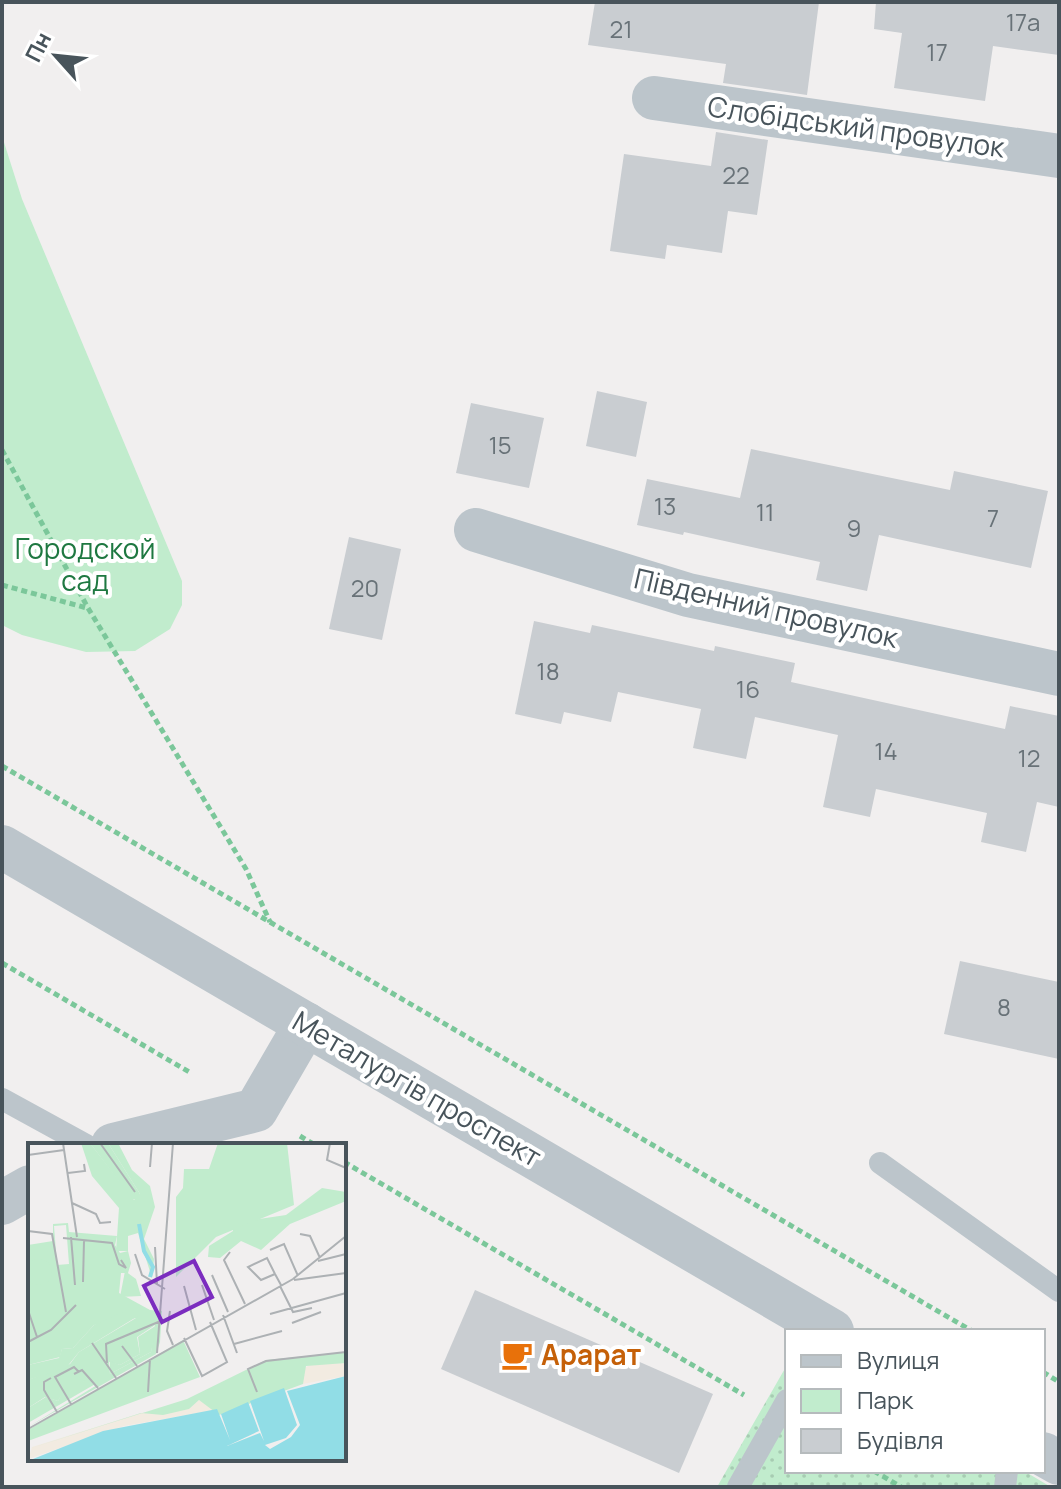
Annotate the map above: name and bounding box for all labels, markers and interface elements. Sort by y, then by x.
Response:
house number: 17а [1006,5,1040,38]
house number: 21 [609,12,633,45]
north arrow [16,16,96,96]
text: Пн [18,27,58,67]
house number: 17 [926,35,948,68]
street label: Слобідський провулок [705,86,1008,166]
house number: 22 [722,158,750,191]
house number: 15 [488,428,512,461]
house number: 13 [654,489,676,522]
house number: 11 [756,495,774,528]
house number: 7 [987,501,999,534]
house number: 9 [847,511,861,544]
park label: Городской сад [15,529,155,599]
street label: Південний провулок [631,558,903,656]
house number: 20 [351,571,379,604]
house number: 18 [536,654,560,687]
house number: 16 [736,672,760,705]
house number: 14 [874,734,898,767]
house number: 12 [1017,741,1041,774]
house number: 8 [997,990,1011,1023]
street label: Металургів проспект [286,1001,549,1175]
inset map [28,1143,346,1461]
legend [785,1329,1045,1473]
place label: Арарат [541,1335,642,1373]
cafe icon: Арарат [500,1338,534,1372]
text: Вулиця [857,1343,939,1376]
text: Парк [857,1383,914,1416]
text: Будівля [857,1423,944,1456]

